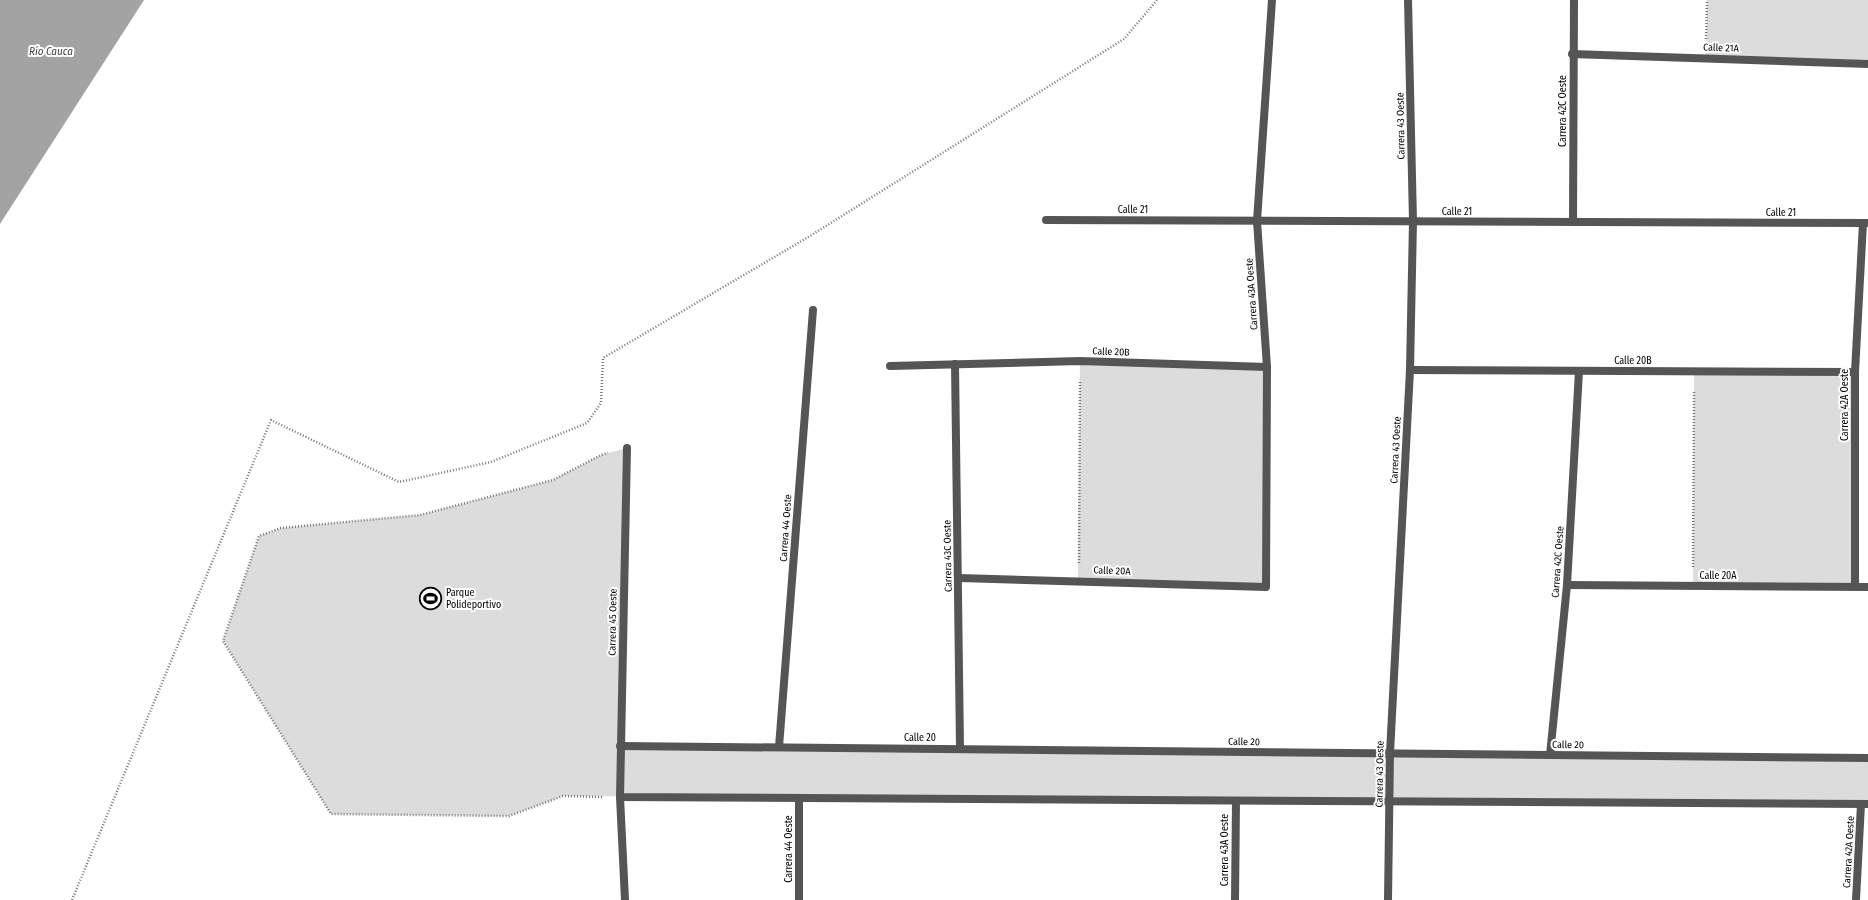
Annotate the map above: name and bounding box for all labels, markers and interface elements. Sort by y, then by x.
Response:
street label: Calle 21A [1703,41,1740,55]
water label: Río Cauca [29,45,73,58]
street label: Carrera 42C Oeste [1557,75,1569,147]
street label: Carrera 43 Oeste [1394,92,1408,160]
street label: Calle 21 [1118,204,1148,216]
street label: Calle 21 [1442,206,1472,218]
street label: Calle 21 [1766,207,1796,219]
street label: Carrera 43A Oeste [1243,257,1261,330]
street label: Calle 20B [1092,345,1130,359]
street label: Calle 20B [1614,355,1652,367]
street label: Carrera 42A Oeste [1839,369,1851,441]
street label: Carrera 43 Oeste [1388,416,1404,484]
street label: Carrera 44 Oeste [778,494,794,562]
street label: Carrera 43C Oeste [941,520,955,592]
street label: Carrera 42C Oeste [1550,526,1566,598]
street label: Calle 20A [1093,564,1132,578]
street label: Calle 20A [1699,570,1737,582]
sports icon: Parque Polideportivo [418,586,444,612]
place label: Parque Polideportivo [446,587,501,611]
street label: Carrera 45 Oeste [606,588,620,656]
street label: Calle 20 [904,732,936,744]
street label: Calle 20 [1228,736,1260,748]
street label: Calle 20 [1552,739,1584,751]
street label: Carrera 43 Oeste [1373,740,1387,808]
street label: Carrera 43A Oeste [1219,814,1231,886]
street label: Carrera 44 Oeste [783,815,795,883]
street label: Carrera 42A Oeste [1841,816,1857,888]

